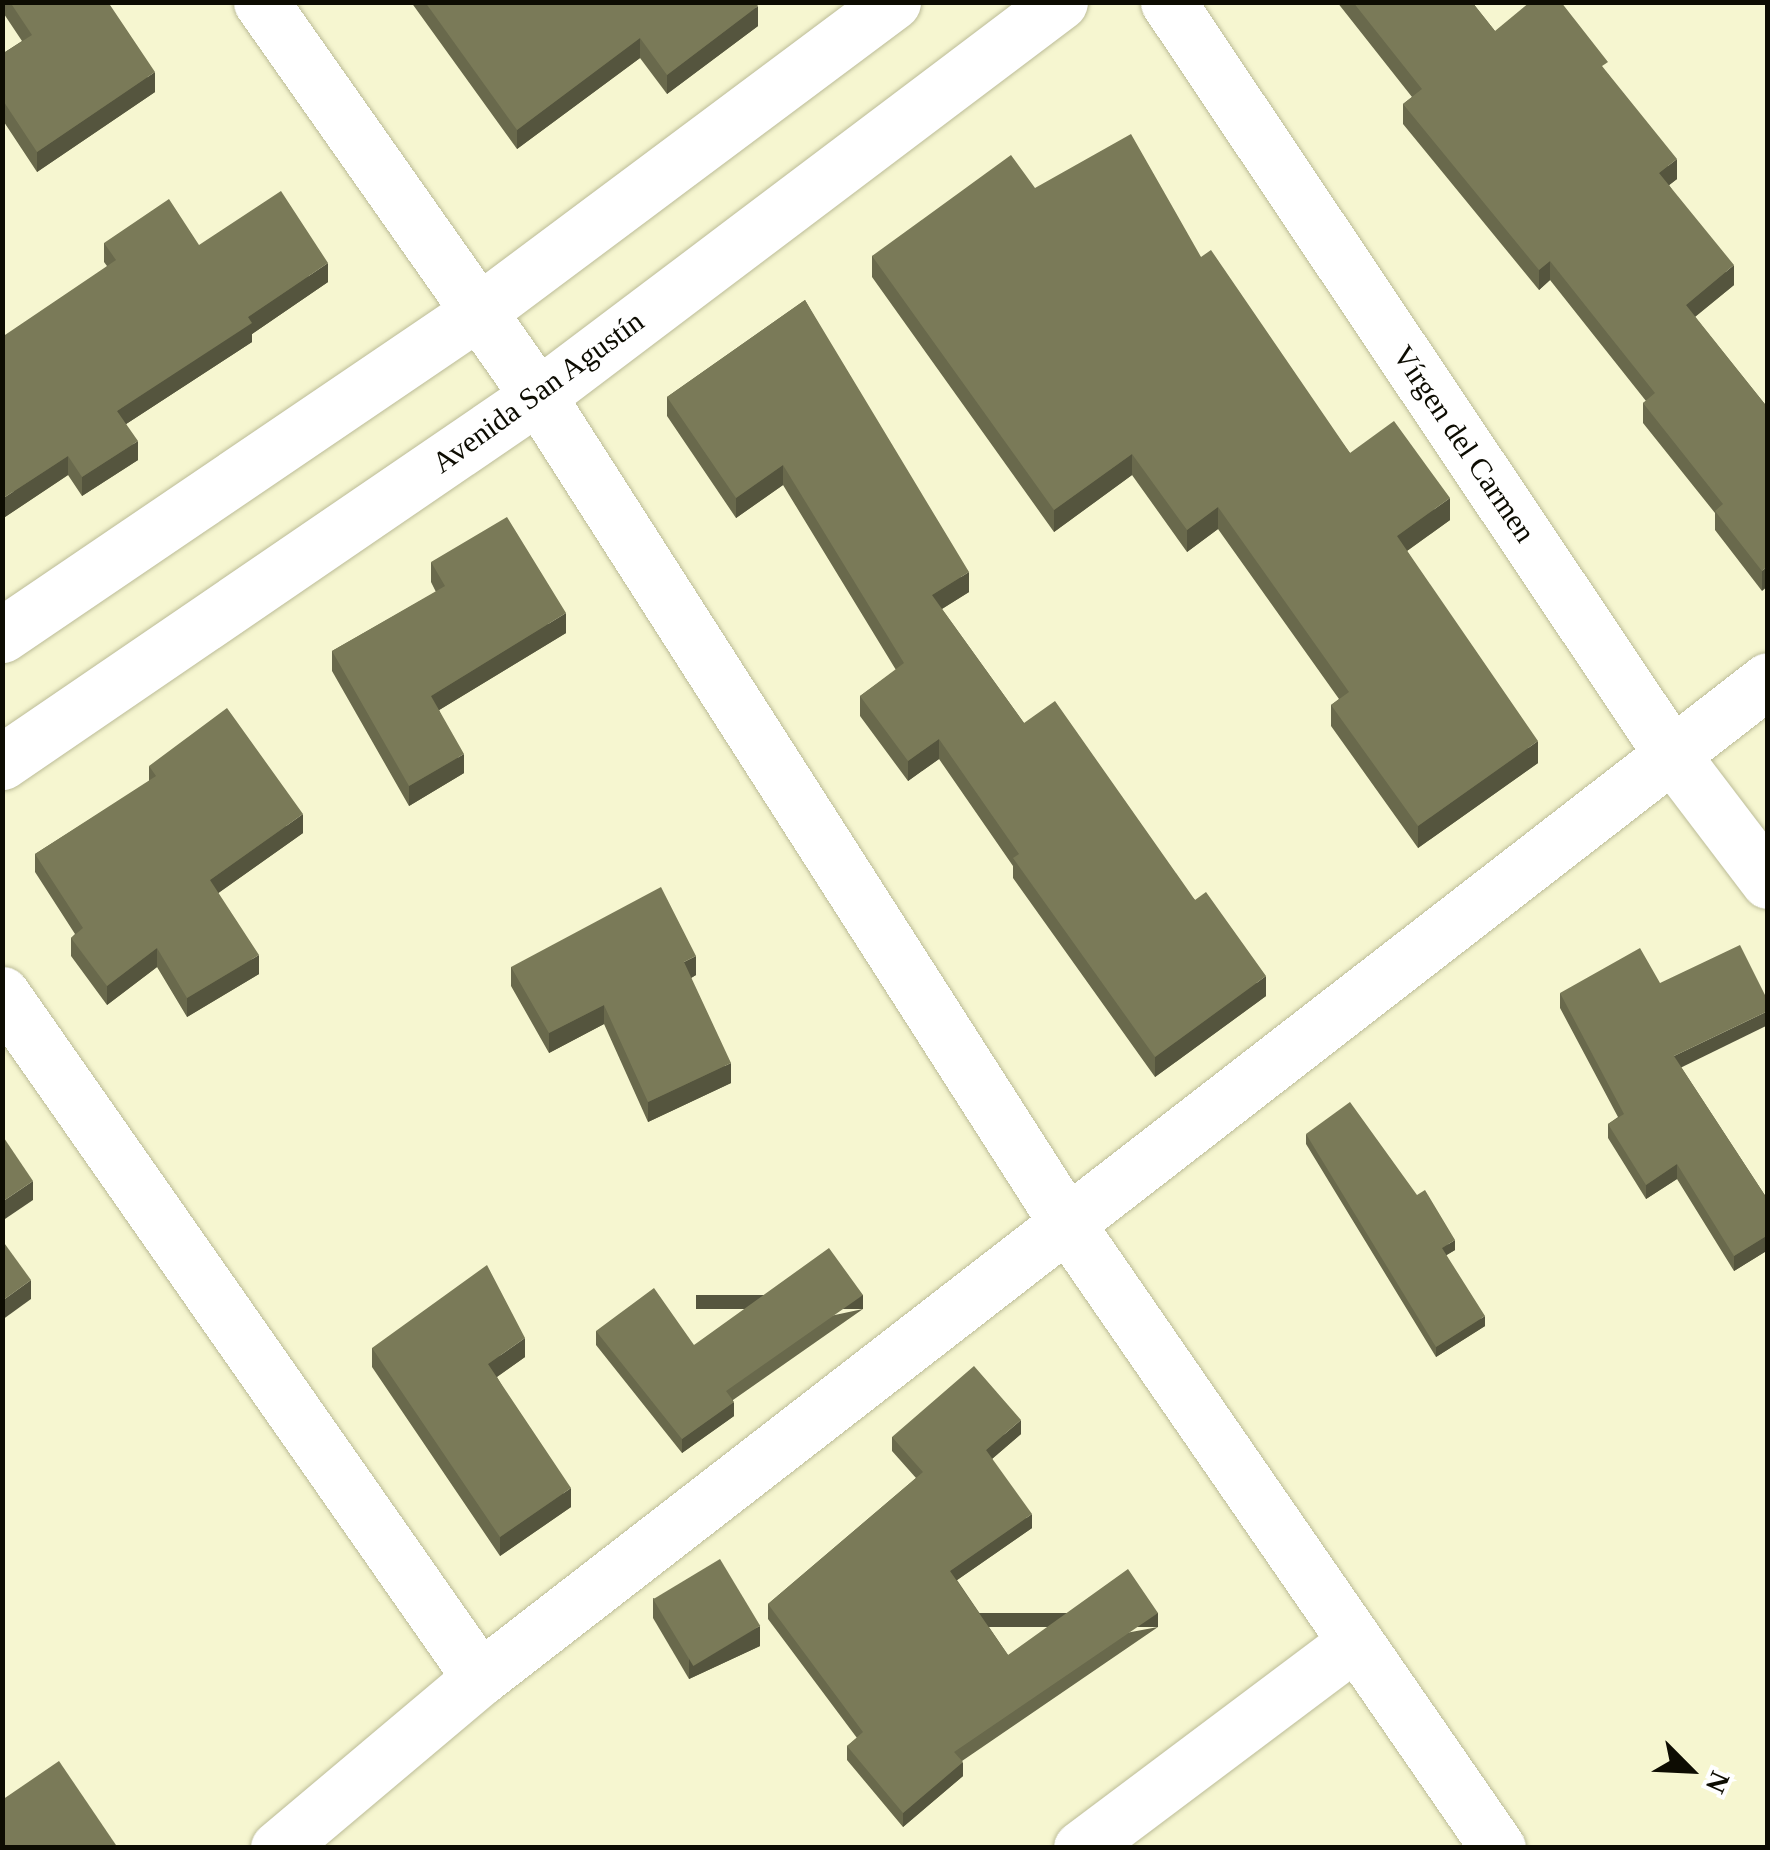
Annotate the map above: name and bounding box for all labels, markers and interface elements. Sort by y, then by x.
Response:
street label: Avenida San Agustín [425,303,651,481]
street label: Vírgen del Carmen [1385,339,1543,549]
north arrow [1640,1720,1740,1820]
text: N [1700,1767,1736,1798]

